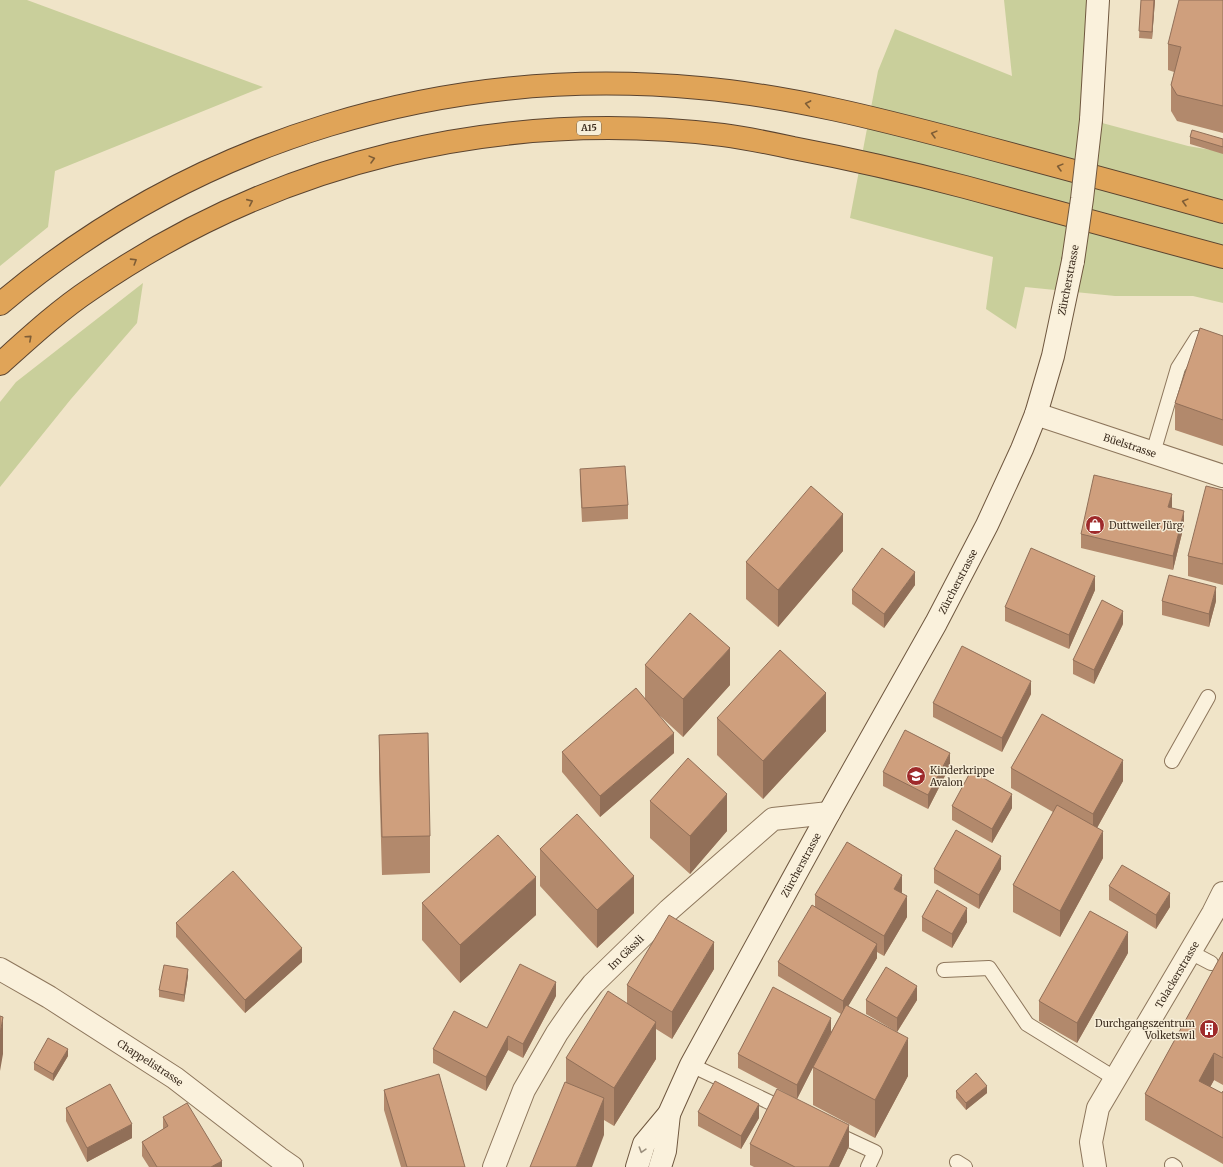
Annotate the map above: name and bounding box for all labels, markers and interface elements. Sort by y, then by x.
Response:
one-way arrow [805,100,811,109]
road number: A15 [577,121,601,135]
one-way arrow [931,130,938,139]
one-way arrow [368,155,375,164]
one-way arrow [1057,164,1063,172]
one-way arrow [1182,198,1189,206]
one-way arrow [245,199,253,207]
street label: Zürcherstrasse [1055,244,1082,316]
one-way arrow [130,259,137,266]
one-way arrow [24,335,32,342]
street label: Büelstrasse [1102,431,1158,460]
shop icon: Duttweiler Jürg [1084,514,1106,536]
place label: Duttweiler Jürg [1109,519,1183,532]
street label: Zürcherstrasse [936,547,980,616]
place label: Kinderkrippe Avalon [929,764,994,789]
school or university icon: Kinderkrippe Avalon [905,765,927,787]
street label: Zürcherstrasse [778,831,824,900]
street label: Im Gässli [606,932,647,973]
street label: Tolackerstrasse [1152,939,1202,1011]
place label: Durchgangszentrum Volketswil [1095,1017,1195,1042]
building icon: Durchgangszentrum Volketswil [1198,1018,1220,1040]
street label: Chappelistrasse [115,1037,186,1089]
one-way arrow [638,1147,647,1154]

